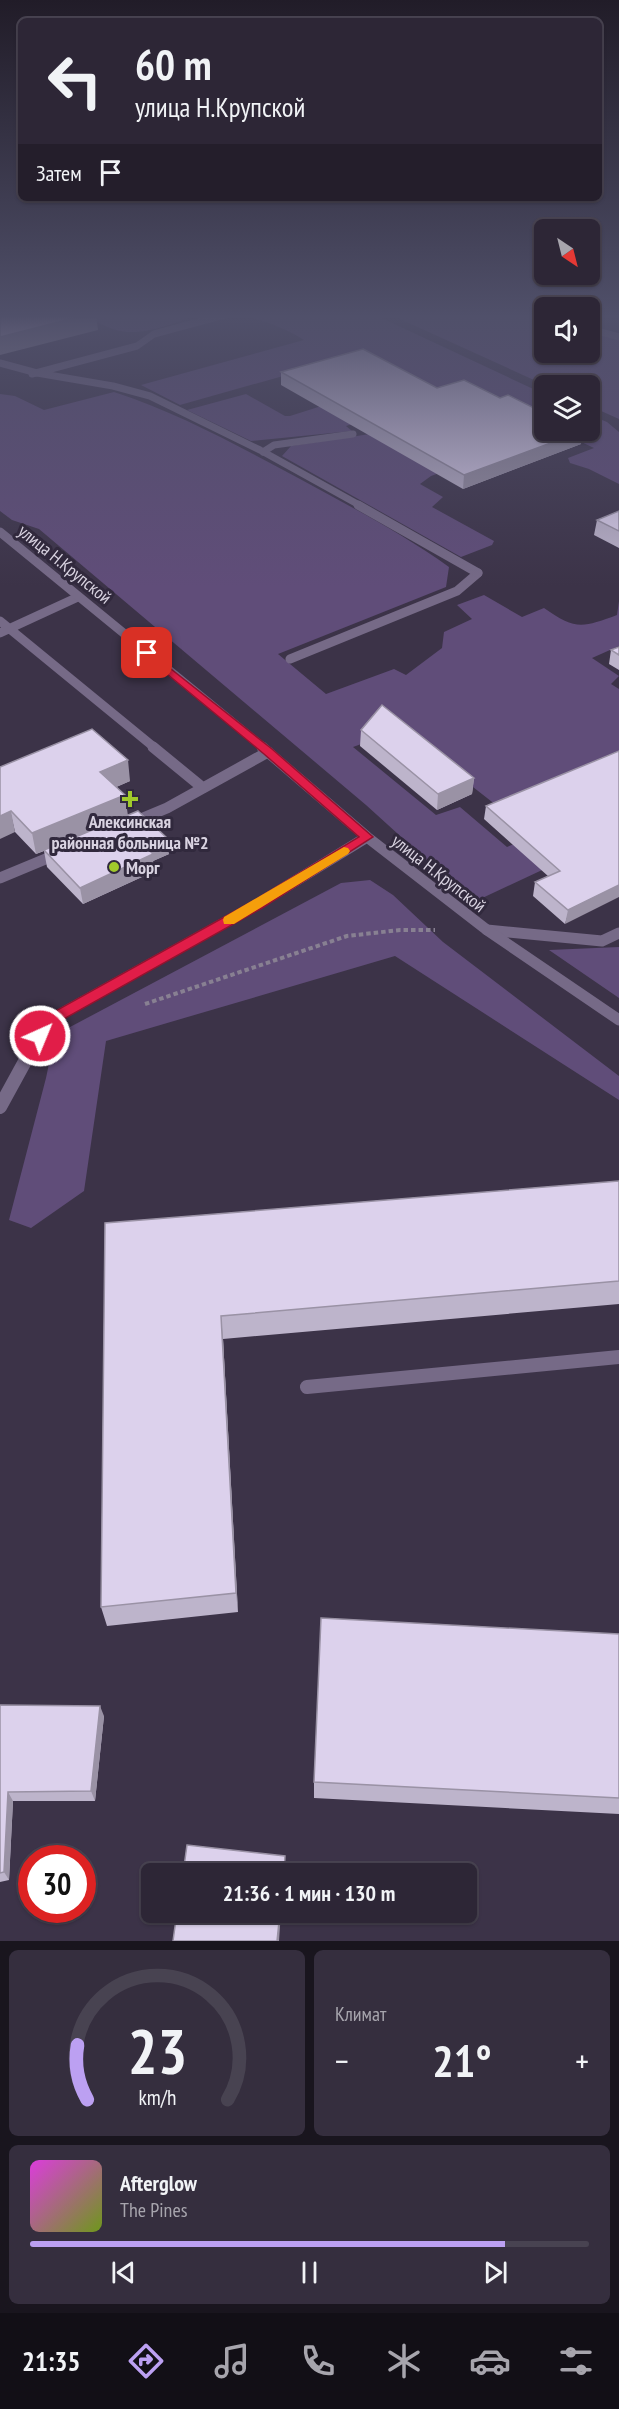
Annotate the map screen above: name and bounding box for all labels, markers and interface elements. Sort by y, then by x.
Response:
text: 60 m [135,37,212,92]
icon: left [36,42,114,120]
text: улица Н.Крупской [135,90,305,124]
icon: arrive [94,156,127,189]
text: Затем [36,159,82,187]
north arrow [534,219,600,285]
map controls [534,219,600,441]
button: sound [534,297,600,363]
button: layers [534,375,600,441]
street label: улица Н.Крупской [14,519,116,609]
pin [121,627,172,678]
icon: arrive [130,636,163,669]
marker: Алексинская районная больница №2 [121,790,139,808]
place label: Алексинская районная больница №2 [51,810,209,854]
street label: улица Н.Крупской [387,829,491,917]
place label: Морг [126,856,160,879]
marker: Морг [107,860,121,874]
position arrow [8,1004,72,1068]
speed limit sign: 30 [18,1845,96,1923]
text: 21:36 · 1 мин · 130 m [223,1879,395,1907]
text: Климат [335,2001,386,2027]
text: 23 [127,2010,187,2091]
text: 21° [432,2031,492,2089]
text: − [335,2039,349,2082]
text: + [575,2039,589,2082]
text: km/h [138,2083,176,2111]
text: Afterglow [120,2169,197,2197]
text: The Pines [120,2197,187,2223]
icon: previous [107,2256,140,2289]
icon: pause [293,2256,326,2289]
icon: next [479,2256,512,2289]
icon: directions [125,2340,167,2382]
icon: music [211,2340,253,2382]
icon: phone [297,2340,339,2382]
icon: climate [383,2340,425,2382]
icon: car [469,2340,511,2382]
icon: filters [555,2340,597,2382]
text: 21:35 [22,2344,80,2378]

